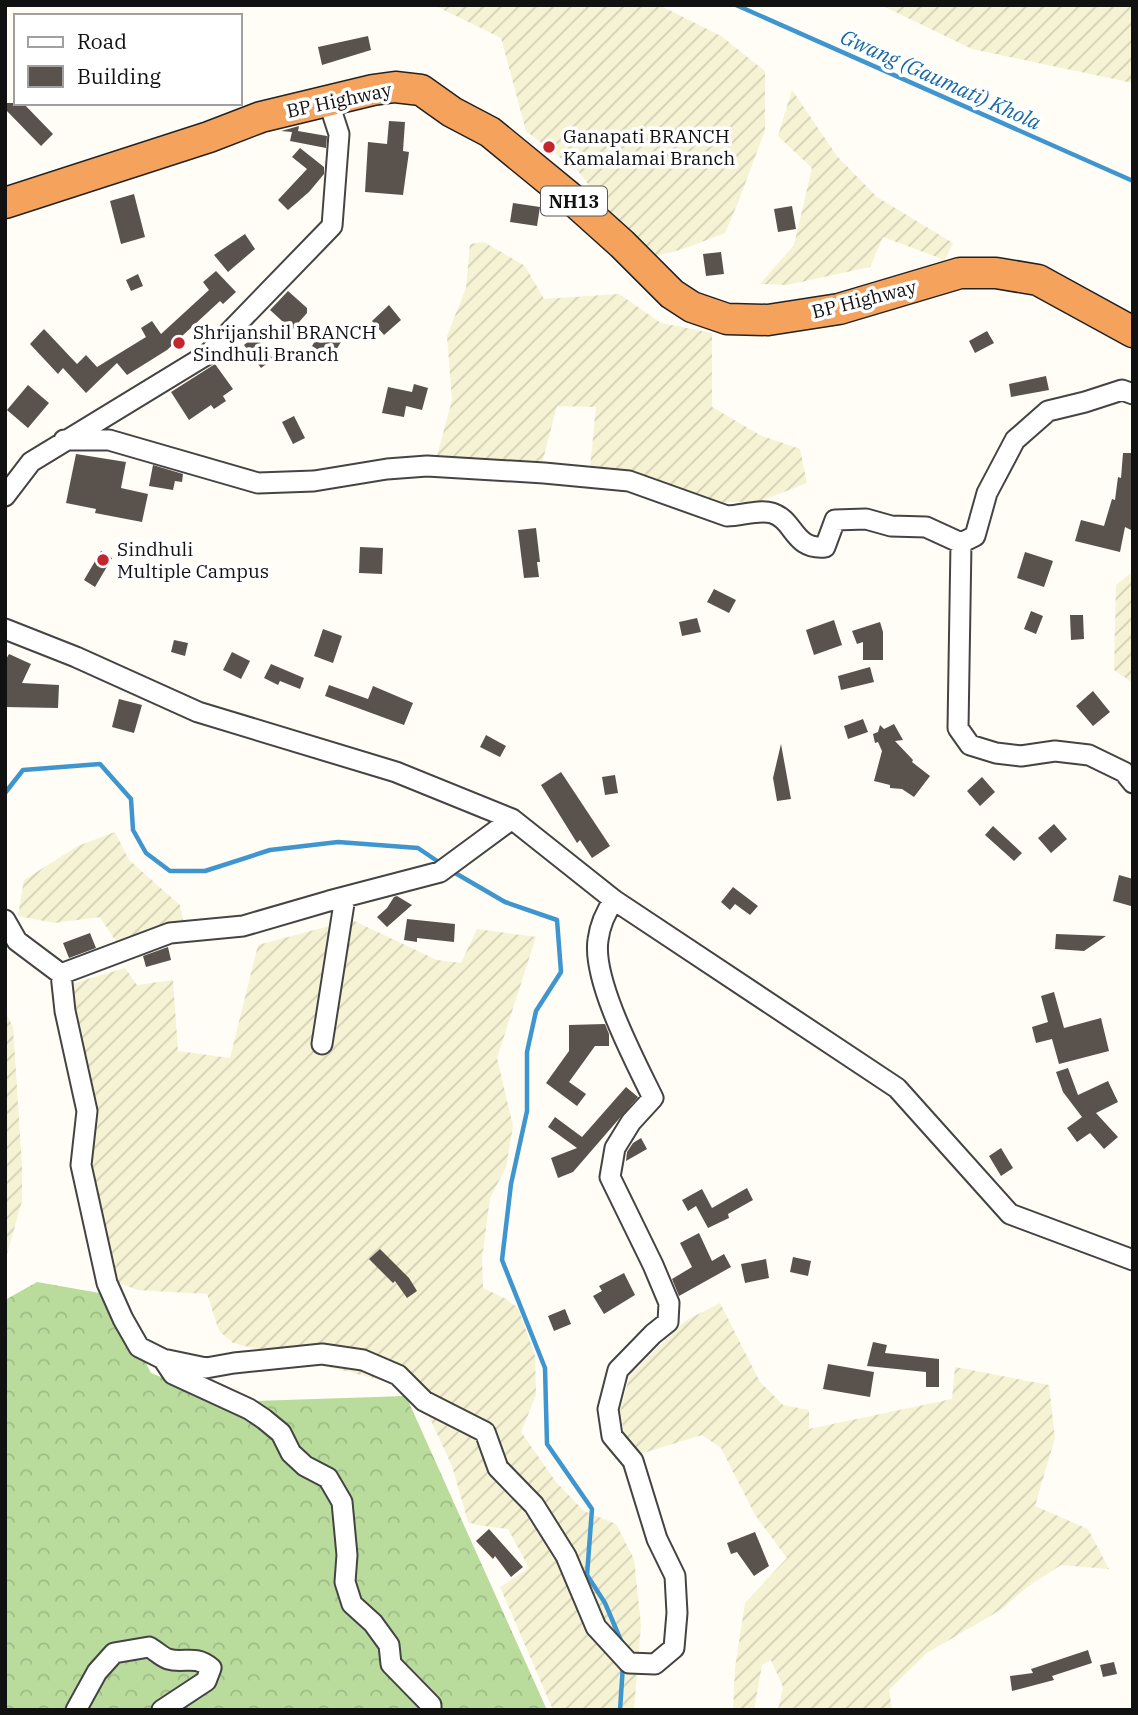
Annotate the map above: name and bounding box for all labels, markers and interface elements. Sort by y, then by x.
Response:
legend [14,14,242,105]
water label: Gwang (Gaumati) Khola [836,22,1046,136]
text: Road [77,27,127,55]
text: Building [77,62,162,90]
street label: BP Highway [284,77,395,123]
place label: Ganapati BRANCH Kamalamai Branch [563,124,735,170]
marker: Ganapati BRANCH Kamalamai Branch [541,139,557,155]
road number: NH13 [541,186,607,216]
street label: BP Highway [809,274,920,324]
place label: Shrijanshil BRANCH Sindhuli Branch [193,320,377,366]
marker: Shrijanshil BRANCH Sindhuli Branch [171,335,187,351]
place label: Sindhuli Multiple Campus [117,537,269,583]
marker: Sindhuli Multiple Campus [95,552,111,568]

